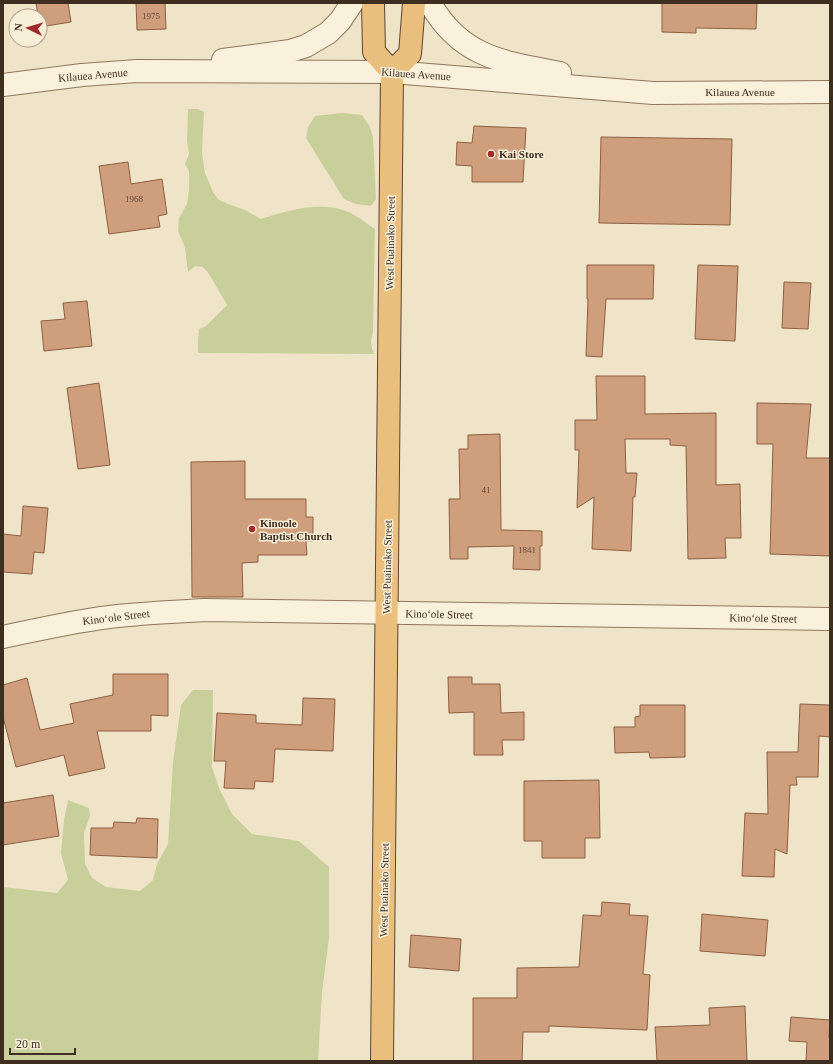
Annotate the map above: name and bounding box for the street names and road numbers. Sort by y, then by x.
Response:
street label: Kilauea Avenue [58,66,128,84]
street label: Kilauea Avenue [381,66,451,82]
street label: Kilauea Avenue [705,86,775,98]
street label: West Puainako Street [383,196,397,290]
street label: West Puainako Street [380,520,394,614]
street label: Kinoʻole Street [82,607,150,627]
street label: Kinoʻole Street [405,607,473,621]
street label: Kinoʻole Street [729,611,797,625]
street label: West Puainako Street [377,843,391,937]

